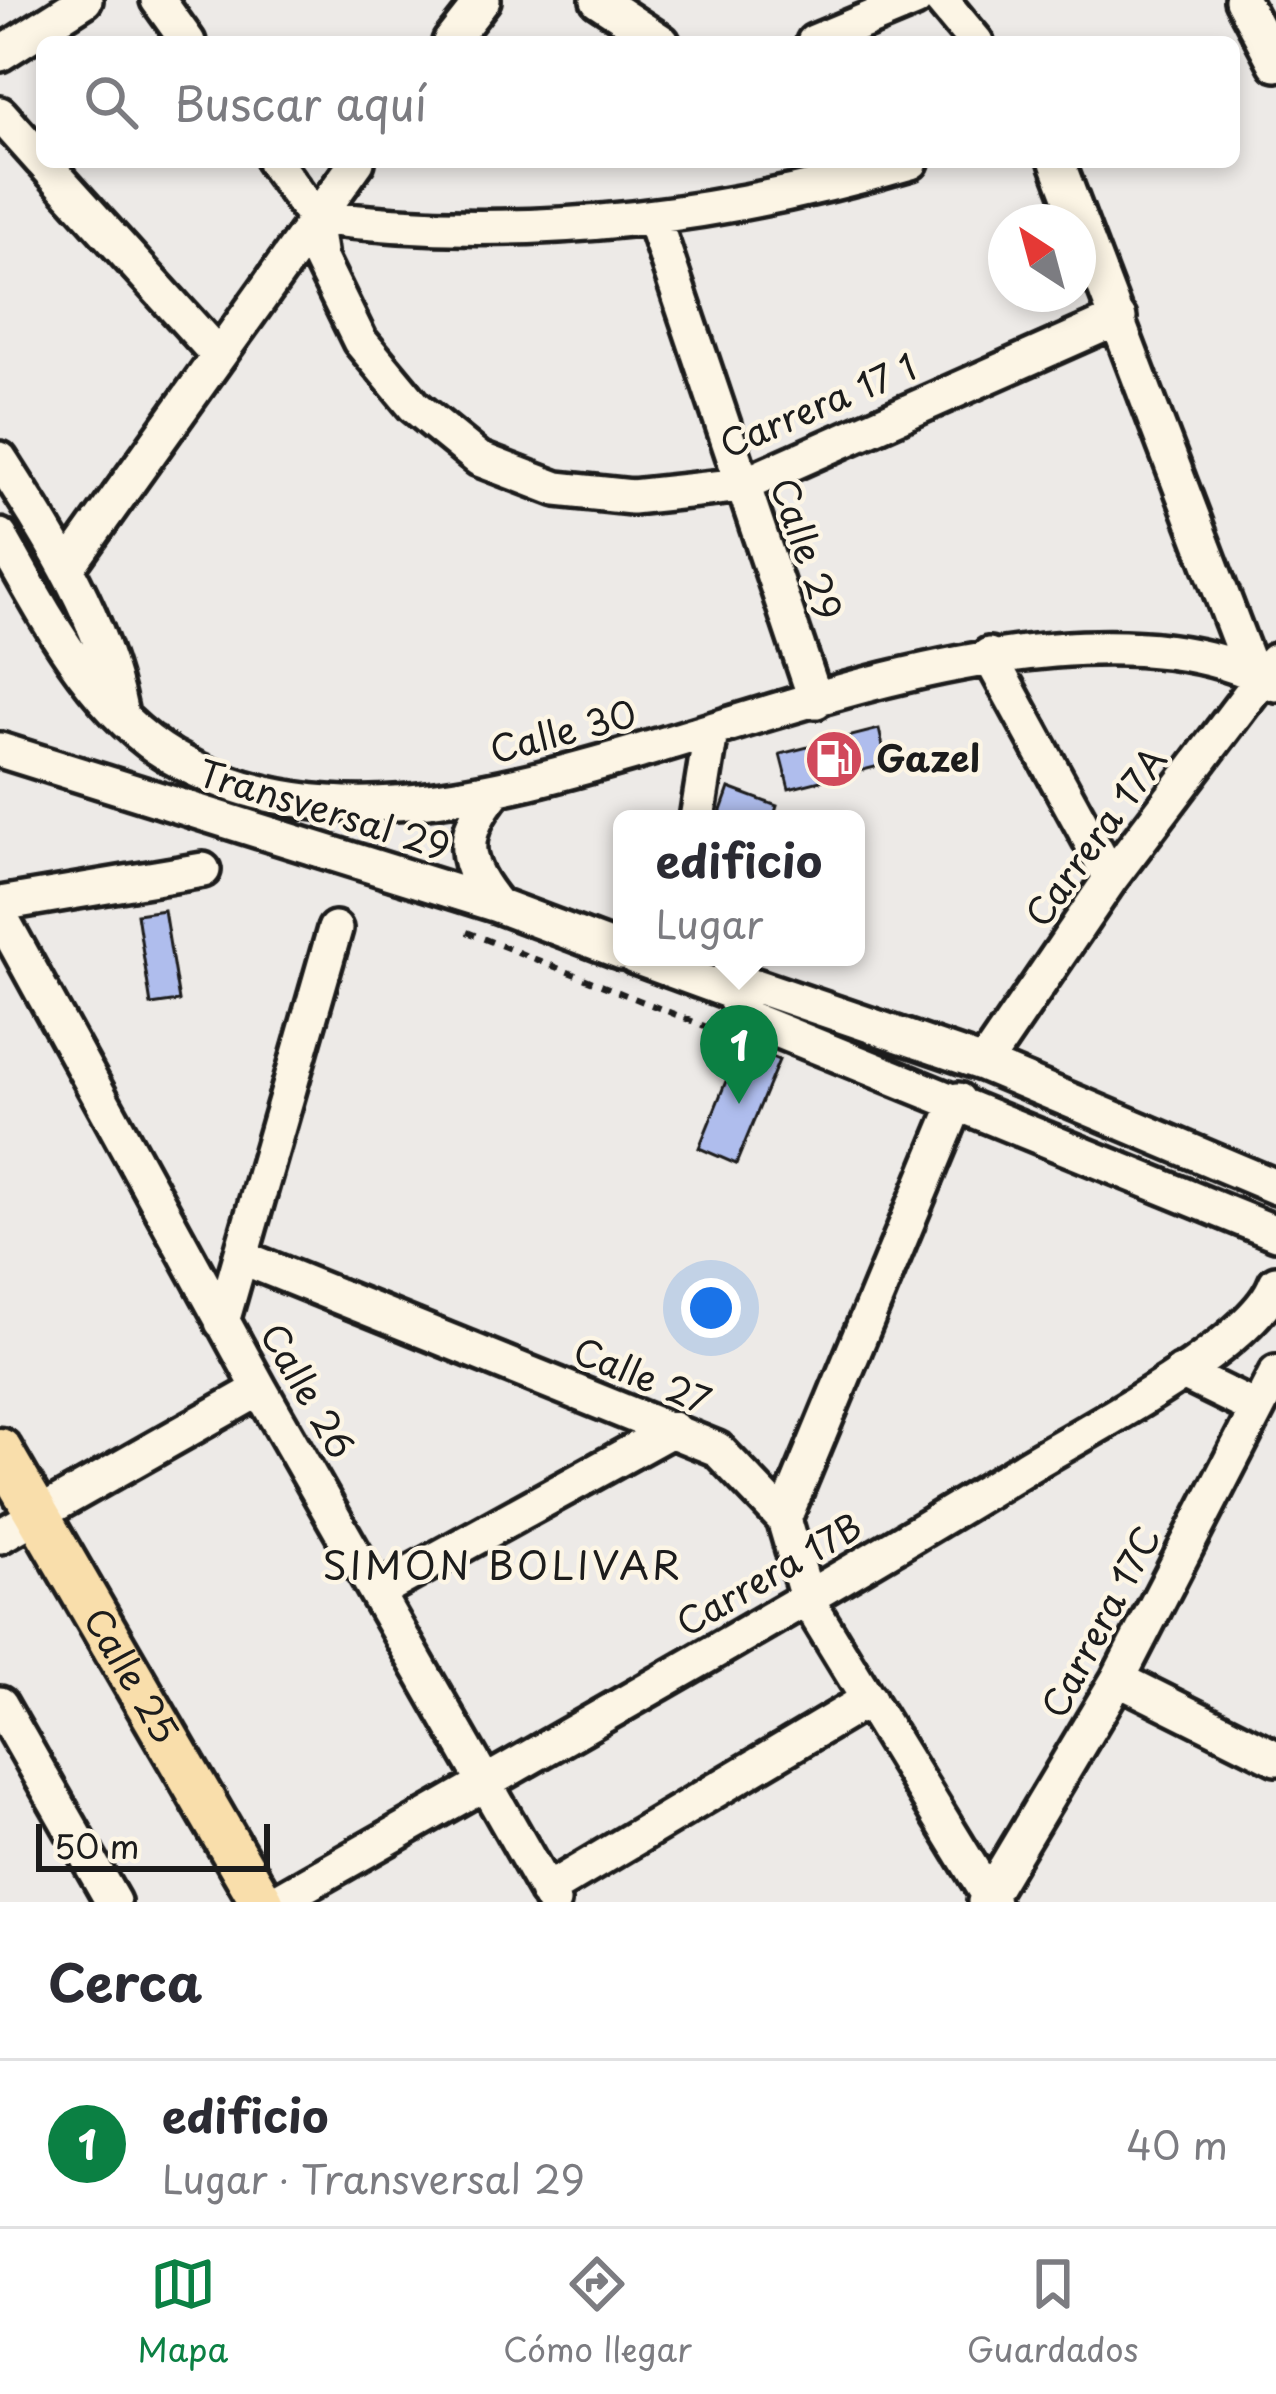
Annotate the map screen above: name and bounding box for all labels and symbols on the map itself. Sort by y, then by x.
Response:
north arrow [988,204,1096,312]
street label: Carrera 17 1 [711,339,924,470]
street label: Calle 29 [758,470,857,627]
street label: Calle 30 [483,685,641,775]
fuel station icon: Gazel [803,728,865,790]
place label: Gazel [876,730,980,784]
street label: Carrera 17A [1011,735,1178,937]
street label: Transversal 29 [192,744,457,872]
pin: 1 [700,1005,778,1104]
your location [681,1278,741,1338]
street label: Calle 26 [248,1312,369,1468]
street label: Calle 27 [566,1322,720,1426]
street label: Carrera 17B [665,1498,871,1648]
street label: Carrera 17C [1026,1516,1172,1727]
district label: SIMON BOLIVAR [323,1534,683,1593]
street label: Calle 25 [72,1597,193,1753]
scale bar [36,1818,270,1871]

